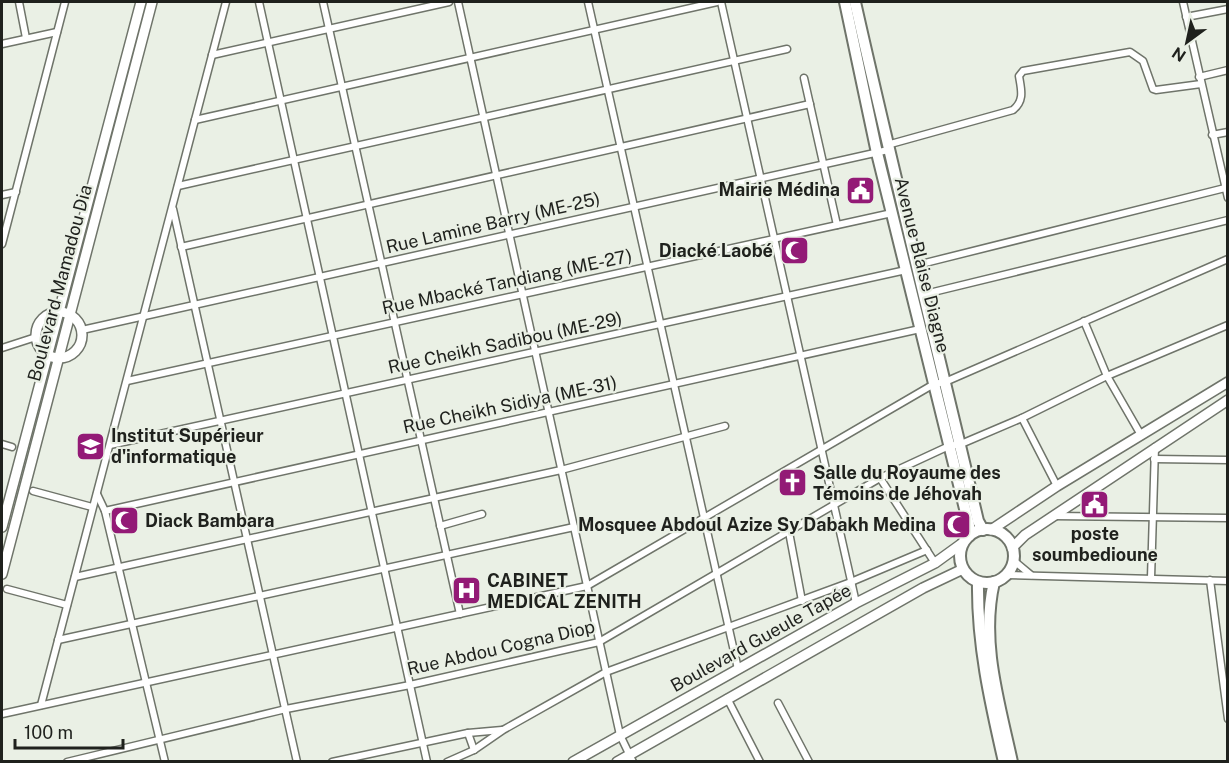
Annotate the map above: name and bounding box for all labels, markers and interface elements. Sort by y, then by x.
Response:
north arrow [1157,12,1217,72]
text: N [1169,43,1190,66]
public building icon: Mairie Médina [845,174,877,206]
street label: Avenue Blaise Diagne [891,175,954,355]
place label: Mairie Médina [719,179,840,200]
street label: Boulevard Mamadou Dia [23,182,96,383]
street label: Rue Lamine Barry (ME-25) [384,188,602,257]
mosque icon: Diacké Laobé [778,235,810,267]
place label: Diacké Laobé [659,240,773,261]
street label: Rue Mbacké Tandiang (ME-27) [380,245,634,318]
street label: Rue Cheikh Sadibou (ME-29) [386,307,624,378]
street label: Rue Cheikh Sidiya (ME-31) [401,372,619,437]
place label: Institut Supérieur d'informatique [111,425,264,467]
school or university icon: Institut Supérieur d'informatique [74,430,106,462]
place label: Salle du Royaume des Témoins de Jéhovah [813,462,1001,504]
church icon: Salle du Royaume des Témoins de Jéhovah [776,467,808,499]
public building icon: poste soumbedioune [1079,489,1111,521]
mosque icon: Diack Bambara [108,505,140,537]
mosque icon: Mosquee Abdoul Azize Sy Dabakh Medina [941,509,973,541]
place label: Diack Bambara [145,510,274,531]
place label: Mosquee Abdoul Azize Sy Dabakh Medina [578,514,936,535]
place label: poste soumbedioune [1032,523,1158,565]
place label: CABINET MEDICAL ZENITH [487,570,642,612]
hospital icon: CABINET MEDICAL ZENITH [450,575,482,607]
street label: Boulevard Gueule Tapée [667,579,855,696]
street label: Rue Abdou Cogna Diop [405,616,597,679]
scale bar [15,712,123,750]
text: 100 m [24,722,73,743]

